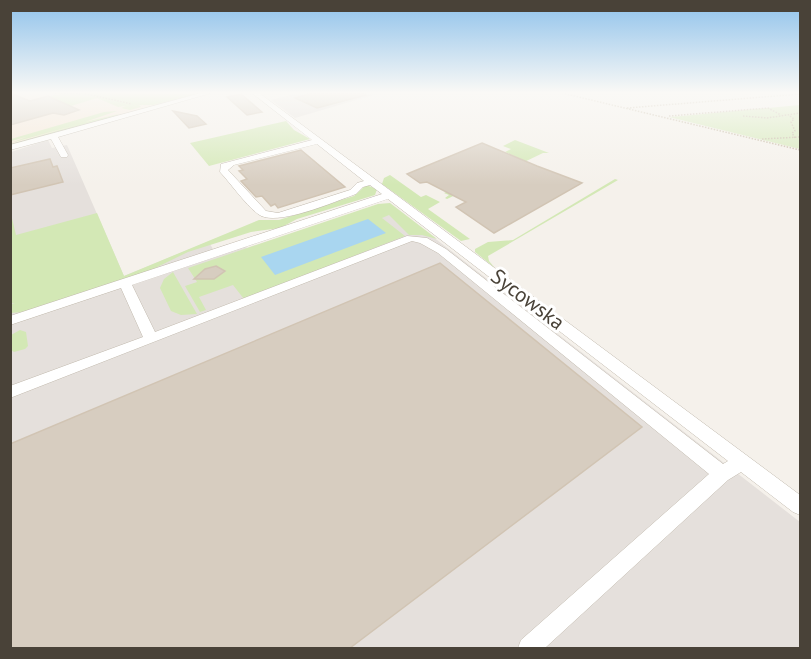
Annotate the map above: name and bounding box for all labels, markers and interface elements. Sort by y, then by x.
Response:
street label: Sycowska [486,262,570,336]

